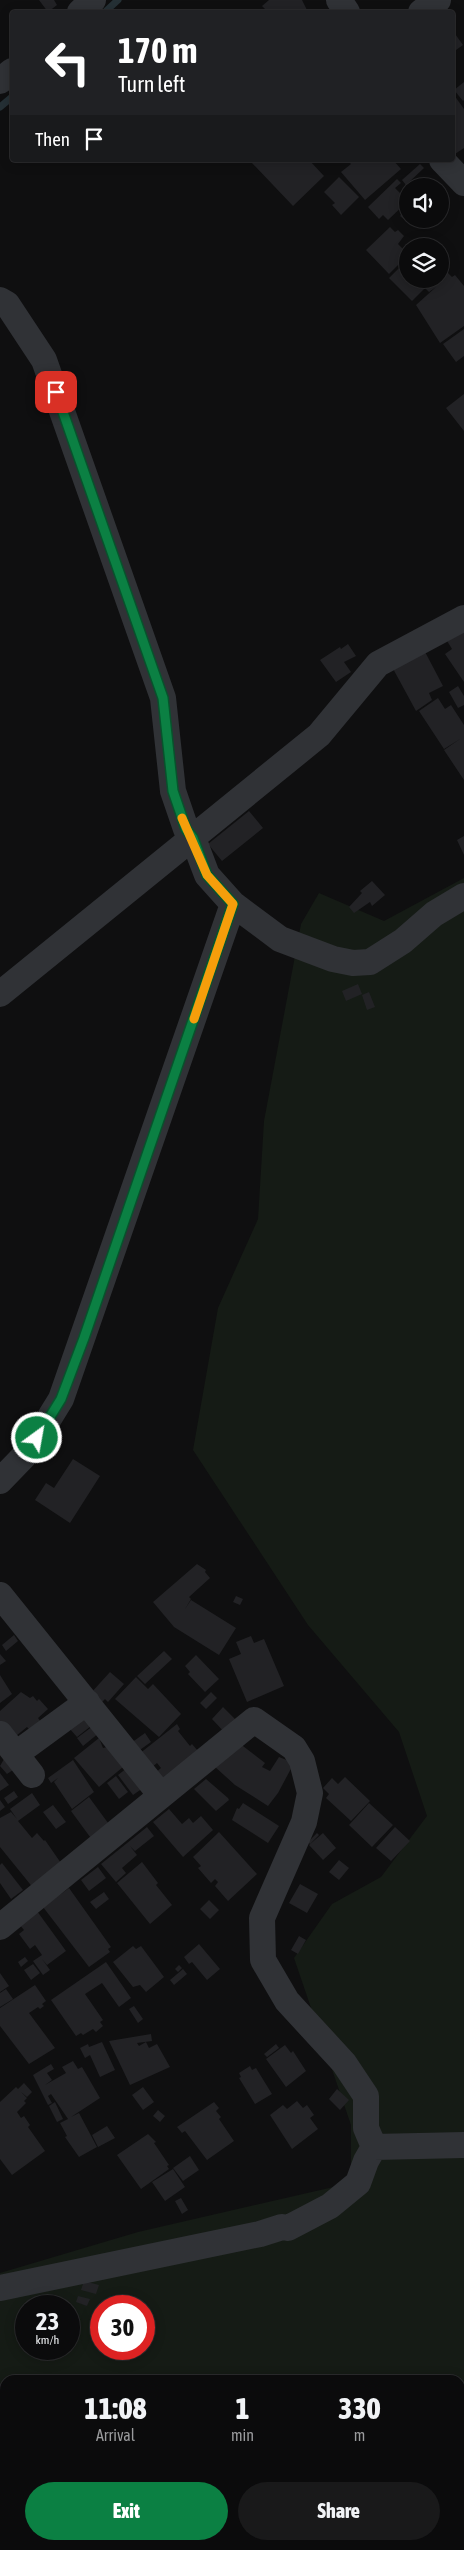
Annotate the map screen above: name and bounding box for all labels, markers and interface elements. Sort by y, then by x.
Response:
icon: left [35,30,100,95]
text: 170 m [118,30,197,70]
text: Turn left [118,71,185,97]
icon: arrive [80,125,108,153]
text: Then [35,128,70,150]
map controls [399,178,449,288]
button: sound [399,178,449,228]
button: layers [399,238,449,288]
pin [35,371,77,413]
icon: arrive [42,378,70,406]
position arrow [10,1411,62,1463]
speed limit sign: 30 [90,2295,155,2360]
text: 23 [36,2307,59,2335]
text: km/h [36,2333,59,2347]
text: 11:08 [84,2391,147,2425]
text: 1 [235,2391,250,2425]
text: 330 [338,2391,381,2425]
text: Arrival [96,2426,135,2444]
text: min [231,2426,254,2444]
text: m [354,2426,365,2444]
button: Exit [25,2482,228,2540]
button: Share [238,2482,440,2540]

